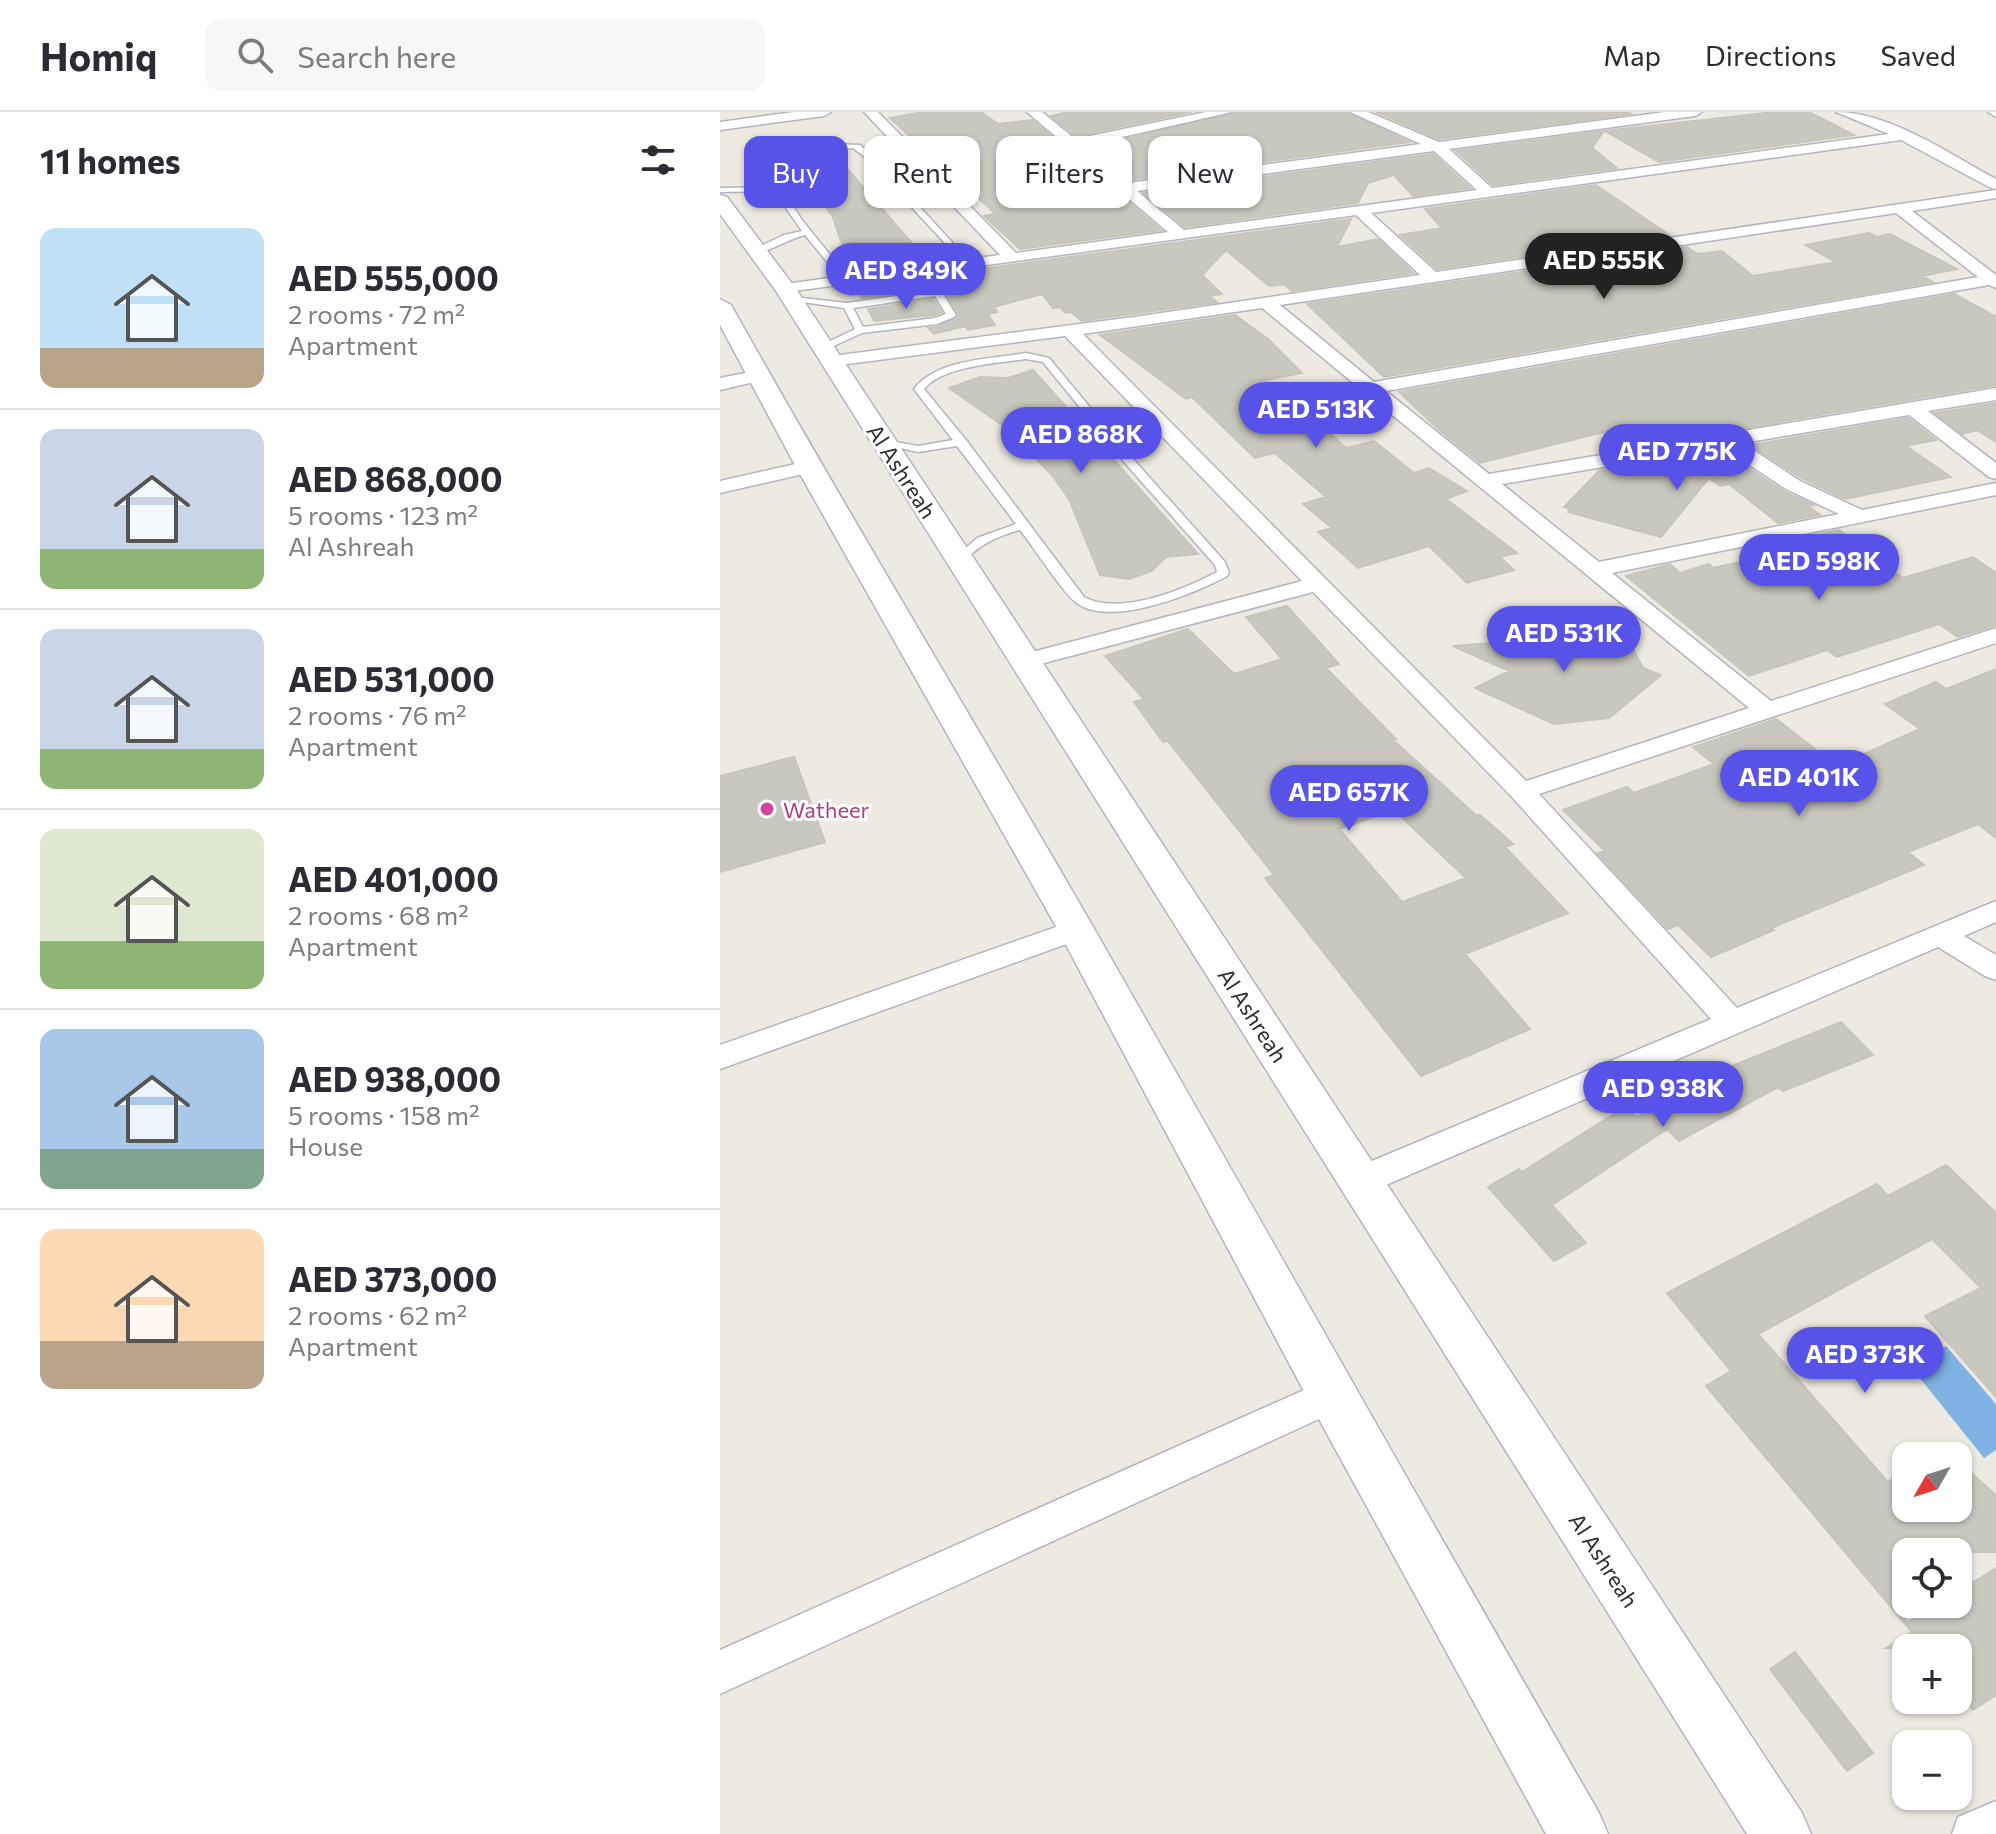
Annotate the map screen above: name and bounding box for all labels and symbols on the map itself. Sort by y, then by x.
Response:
pin: AED 555K [1521,233,1687,301]
pin: AED 849K [823,243,989,311]
pin: AED 513K [1233,382,1399,450]
pin: AED 868K [998,407,1164,475]
street label: Al Ashreah [862,419,942,523]
pin: AED 775K [1594,424,1760,492]
pin: AED 598K [1736,534,1902,602]
pin: AED 531K [1481,606,1647,674]
pin: AED 401K [1716,750,1882,818]
pin: AED 657K [1266,765,1432,833]
place label: Watheer [783,796,870,823]
marker: Watheer [758,800,776,818]
street label: Al Ashreah [1213,963,1293,1067]
pin: AED 938K [1580,1061,1746,1129]
pin: AED 373K [1782,1327,1948,1395]
north arrow [1892,1442,1972,1522]
street label: Al Ashreah [1564,1508,1644,1612]

